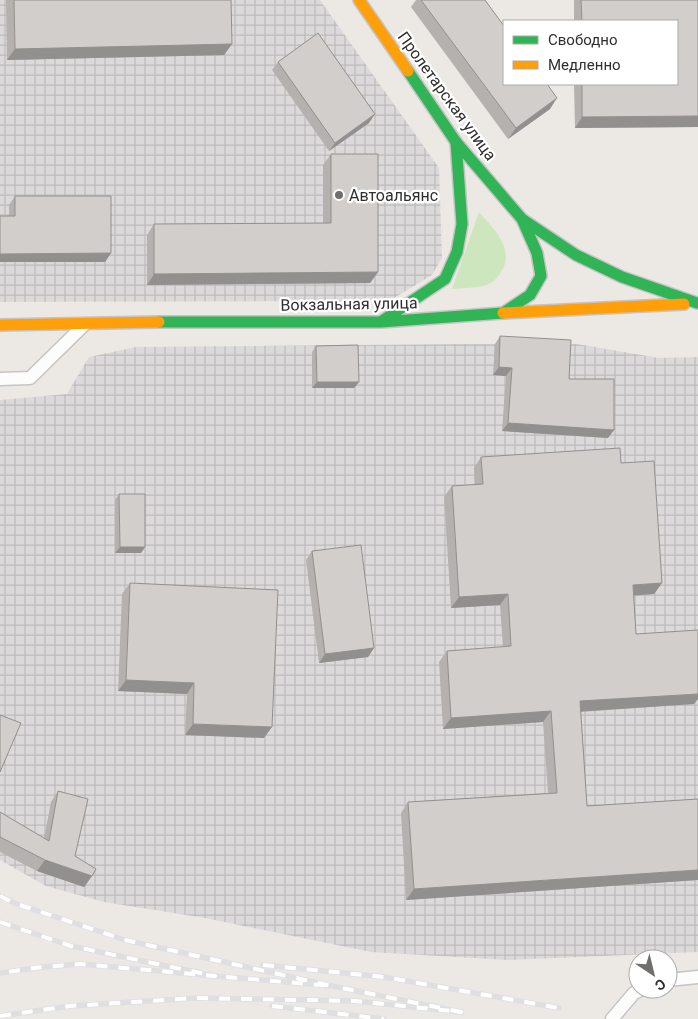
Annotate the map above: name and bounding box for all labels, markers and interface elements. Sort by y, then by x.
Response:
legend [503,20,678,85]
street label: Пролетарская улица [394,28,500,164]
text: Свободно [548,31,617,49]
text: Медленно [548,56,621,74]
place label: Автоальянс [349,186,438,205]
marker: Автоальянс [333,189,345,201]
street label: Вокзальная улица [280,293,418,315]
north arrow [628,949,678,999]
text: С [652,975,669,994]

